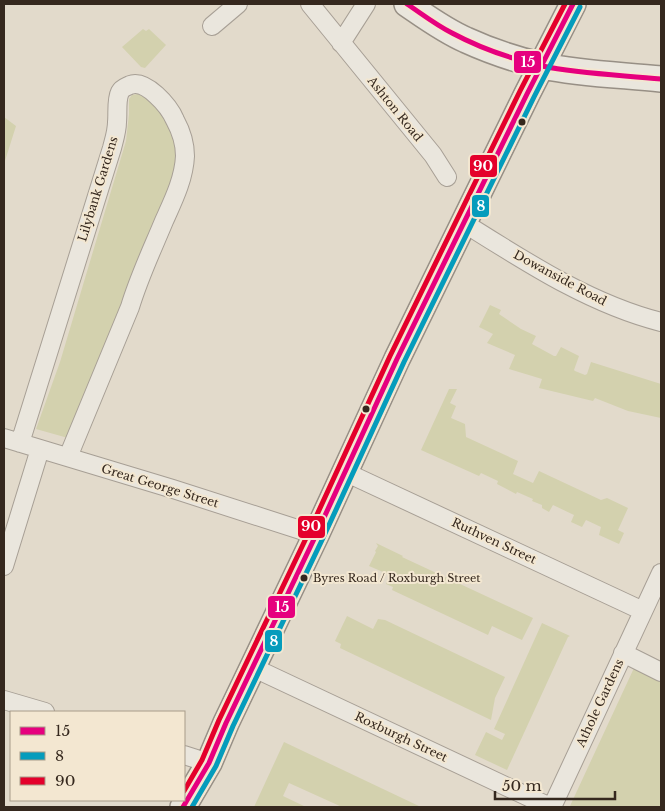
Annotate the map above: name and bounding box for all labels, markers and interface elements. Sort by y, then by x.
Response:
line badge: 15 [513,50,542,74]
text: 15 [521,53,535,71]
street label: Ashton Road [364,72,426,144]
unlabelled marker [517,117,527,127]
street label: Lilybank Gardens [74,134,121,243]
line badge: 90 [469,154,498,178]
text: 90 [473,157,493,175]
line badge: 8 [471,194,490,218]
text: 8 [477,197,486,215]
street label: Dowanside Road [511,247,609,308]
unlabelled marker [361,404,371,414]
street label: Great George Street [100,461,221,511]
street label: Ruthven Street [449,514,539,567]
line badge: 90 [297,515,326,539]
text: 90 [301,517,321,535]
place label: Byres Road / Roxburgh Street [313,571,481,585]
marker: Byres Road / Roxburgh Street [299,573,309,583]
line badge: 15 [267,595,296,619]
text: 15 [275,598,289,616]
line badge: 8 [264,629,283,653]
text: 8 [270,632,279,650]
street label: Athole Gardens [572,656,627,750]
street label: Roxburgh Street [352,708,450,765]
legend [10,711,185,801]
text: 15 [55,721,70,740]
text: 8 [55,746,64,765]
scale bar [495,768,615,800]
text: 90 [55,771,75,790]
text: 50 m [502,776,542,795]

